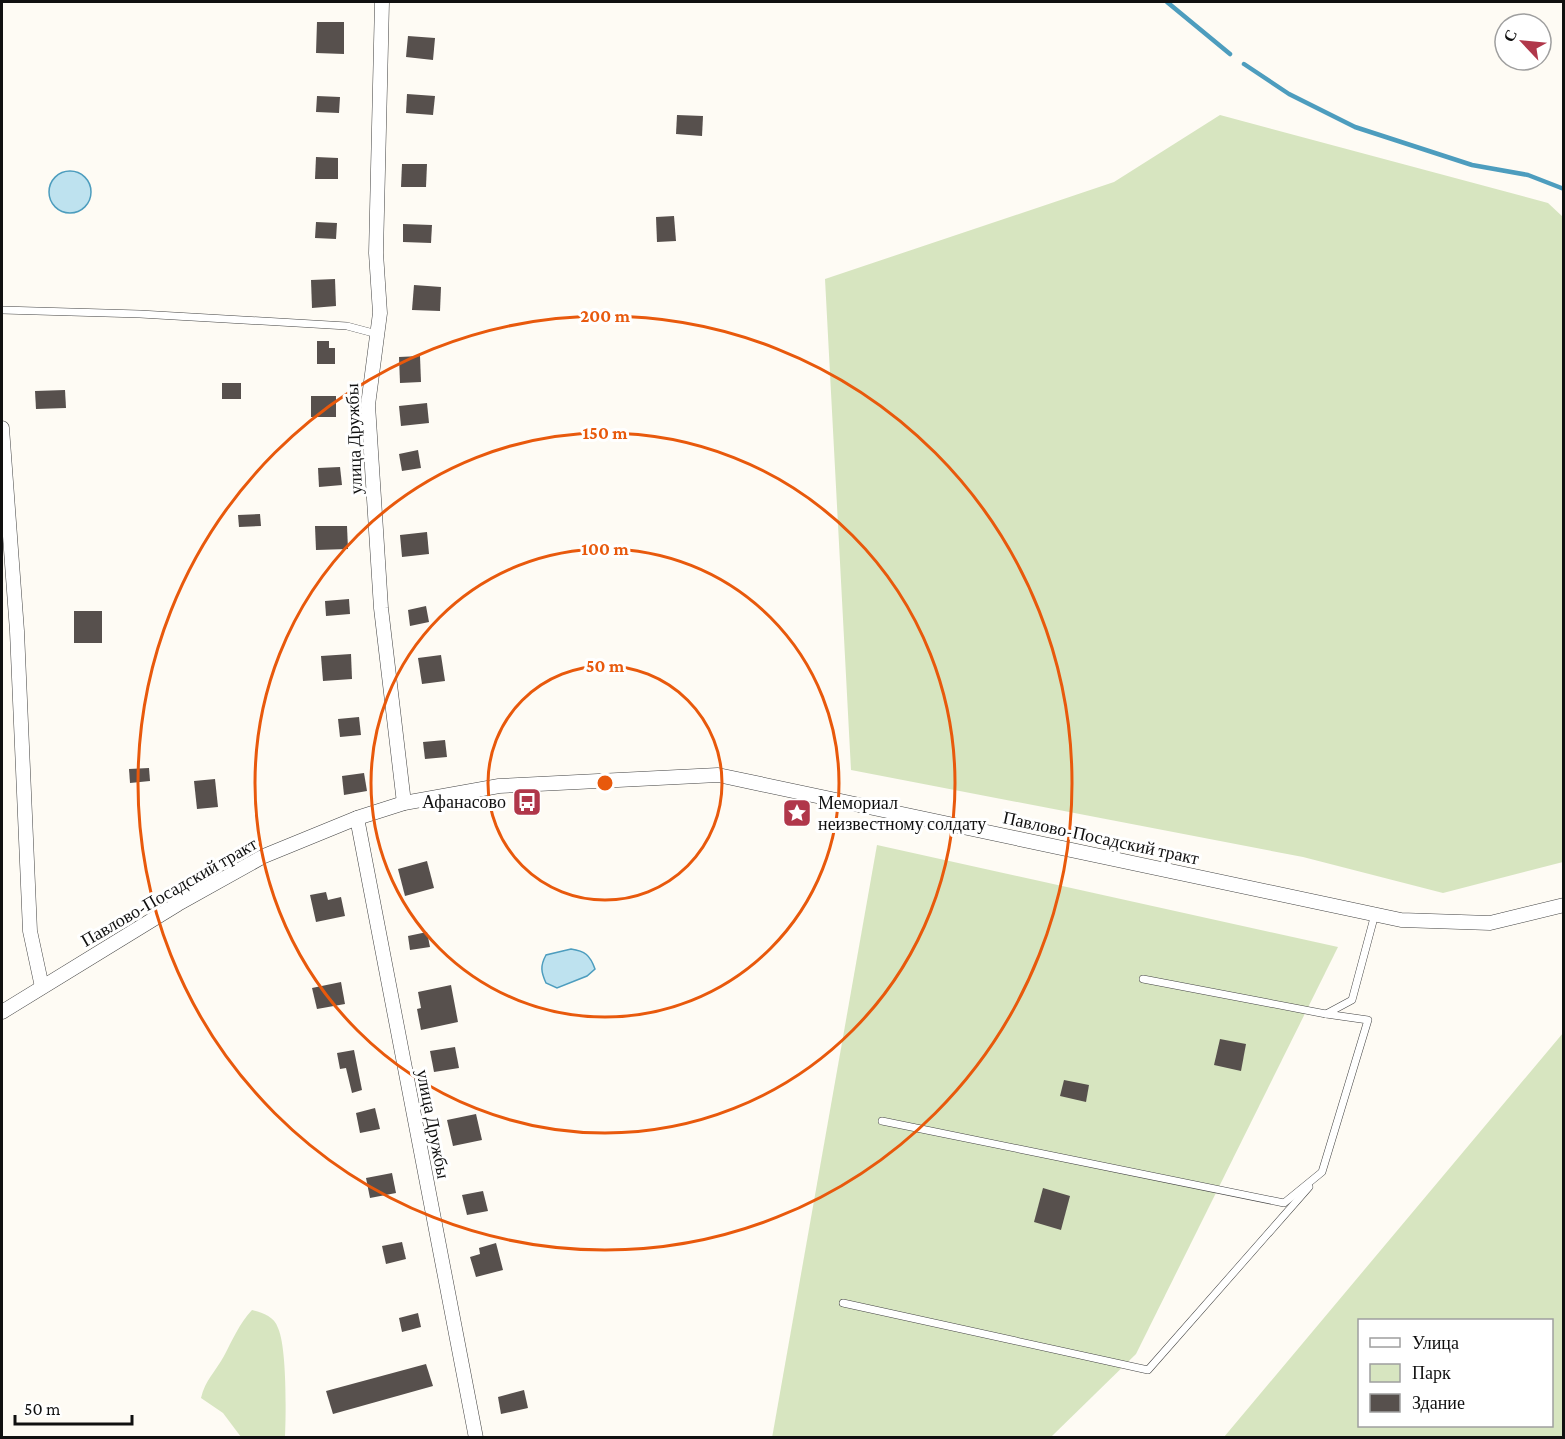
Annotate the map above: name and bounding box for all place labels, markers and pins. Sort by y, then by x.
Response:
centre of rings [595,773,615,793]
bus stop icon: Афанасово [511,786,543,818]
place label: Афанасово [422,792,506,812]
place label: Мемориал неизвестному солдату [818,793,986,834]
place icon: Мемориал неизвестному солдату [781,797,813,829]

